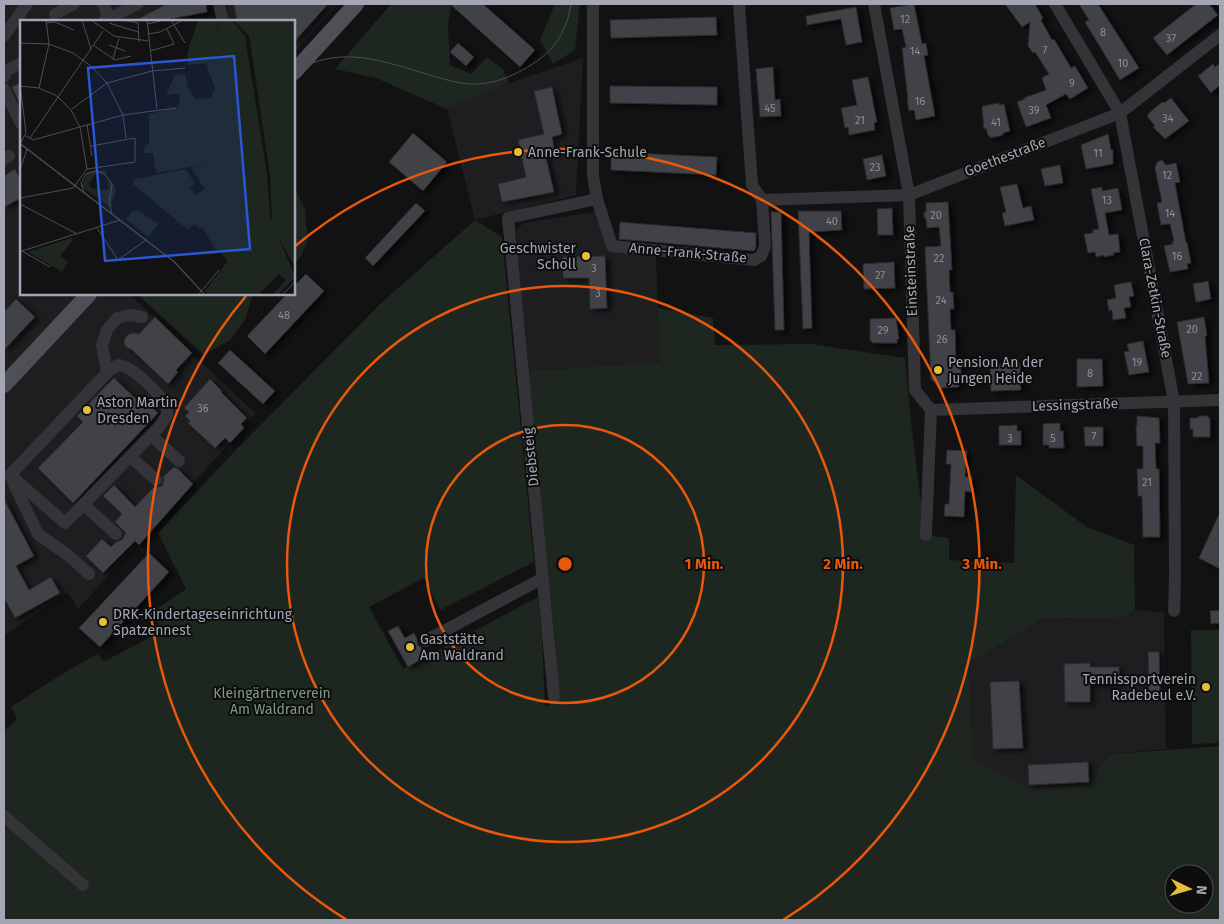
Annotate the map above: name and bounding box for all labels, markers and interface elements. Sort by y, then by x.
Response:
house number: 12 [900,13,910,26]
inset map [20,20,295,295]
house number: 8 [1100,26,1106,39]
house number: 37 [1166,32,1176,45]
house number: 7 [1043,44,1048,57]
house number: 14 [910,45,920,58]
house number: 10 [1118,57,1128,70]
house number: 9 [1069,77,1075,90]
house number: 16 [915,95,925,108]
house number: 45 [764,102,776,115]
house number: 39 [1028,104,1040,117]
house number: 34 [1162,112,1174,125]
house number: 21 [855,114,865,127]
house number: 41 [991,116,1001,129]
street label: Goethestraße [962,134,1048,180]
place label: Anne-Frank-Schule [528,144,647,161]
marker: Anne-Frank-Schule [512,146,524,158]
house number: 11 [1093,147,1103,160]
house number: 23 [870,161,880,174]
house number: 12 [1162,169,1172,182]
house number: 13 [1102,194,1112,207]
house number: 14 [1165,207,1175,220]
house number: 20 [930,209,942,222]
house number: 40 [826,215,838,228]
street label: Einsteinstraße [901,225,921,317]
street label: Clara-Zetkin-Straße [1135,236,1175,360]
street label: Anne-Frank-Straße [629,239,747,267]
place label: Geschwister Scholl [500,240,577,273]
marker: Geschwister Scholl [580,250,592,262]
house number: 16 [1172,250,1182,263]
house number: 22 [934,252,944,265]
house number: 3 [591,262,597,275]
house number: 27 [875,269,885,282]
house number: 3 [595,287,601,300]
house number: 24 [936,294,947,307]
house number: 48 [278,309,290,322]
house number: 20 [1186,323,1198,336]
house number: 29 [877,324,889,337]
house number: 26 [936,333,948,346]
place label: Pension An der Jungen Heide [948,354,1044,387]
house number: 19 [1132,356,1142,369]
marker: Pension An der Jungen Heide [932,364,944,376]
house number: 8 [1087,367,1093,380]
house number: 22 [1192,370,1202,383]
place label: Aston Martin Dresden [97,394,178,427]
street label: Lessingstraße [1031,395,1119,415]
house number: 36 [197,402,209,415]
marker: Aston Martin Dresden [81,404,93,416]
street label: Diebsteig [519,426,543,487]
house number: 7 [1092,430,1097,443]
house number: 3 [1007,432,1013,445]
house number: 5 [1050,432,1056,445]
house number: 21 [1142,476,1152,489]
centre of rings [556,555,574,573]
text: 1 Min. [685,555,724,573]
text: 2 Min. [823,555,863,573]
text: 3 Min. [961,555,1002,573]
place label: DRK-Kindertageseinrichtung Spatzennest [113,606,293,639]
marker: DRK-Kindertageseinrichtung Spatzennest [97,616,109,628]
place label: Gaststätte Am Waldrand [420,631,504,664]
marker: Gaststätte Am Waldrand [404,641,416,653]
place label: Tennissportverein Radebeul e.V. [1083,671,1196,704]
marker: Tennissportverein Radebeul e.V. [1200,681,1212,693]
park label: Kleingärtnerverein Am Waldrand [213,685,331,718]
north arrow [1164,864,1214,914]
text: N [1193,885,1210,895]

